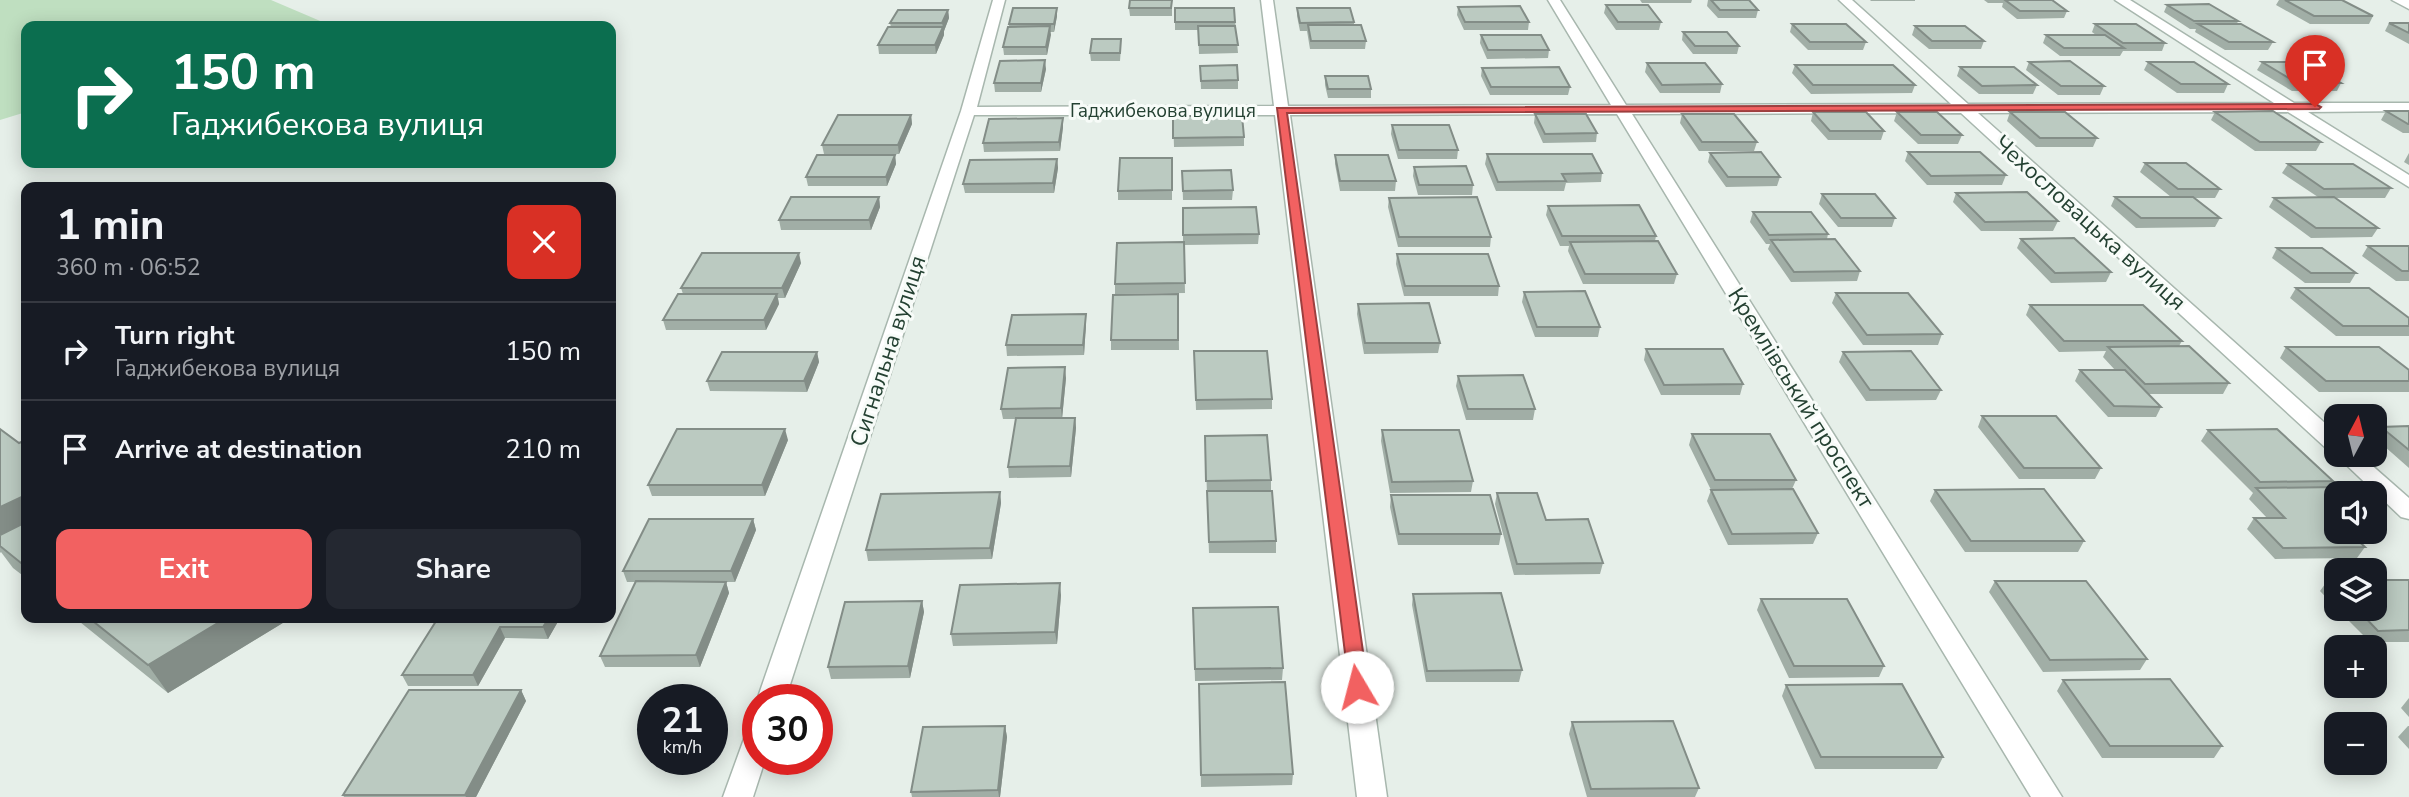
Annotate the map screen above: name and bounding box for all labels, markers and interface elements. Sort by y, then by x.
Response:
pin [2285,35,2345,107]
text: 150 m [171,39,315,106]
icon: arrive [2296,46,2334,84]
icon: right [56,49,147,140]
street label: Гаджибекова вулиця [1070,98,1256,124]
text: Гаджибекова вулиця [171,103,484,146]
street label: Чехословацька вулиця [1987,128,2193,318]
text: 1 min [56,197,165,254]
button: close [507,205,581,279]
text: 360 m · 06:52 [56,252,201,283]
street label: Сигнальна вулиця [843,252,933,450]
street label: Кремлівський проспект [1720,282,1882,515]
text: Turn right [115,318,234,353]
icon: right [56,332,94,370]
text: 150 m [505,334,581,369]
text: Гаджибекова вулиця [115,353,340,384]
north arrow [2324,404,2387,467]
map controls [2324,404,2387,775]
icon: arrive [56,430,94,468]
text: Arrive at destination [115,432,362,467]
text: 210 m [505,432,581,467]
button: sound [2324,481,2387,544]
button: Exit [56,529,312,609]
button: Share [326,529,581,609]
button: layers [2324,558,2387,621]
button: + [2324,635,2387,698]
position arrow [1320,650,1394,724]
speed limit sign: 30 [742,684,833,775]
text: 21 [661,697,704,744]
button: − [2324,712,2387,775]
text: km/h [663,735,702,759]

